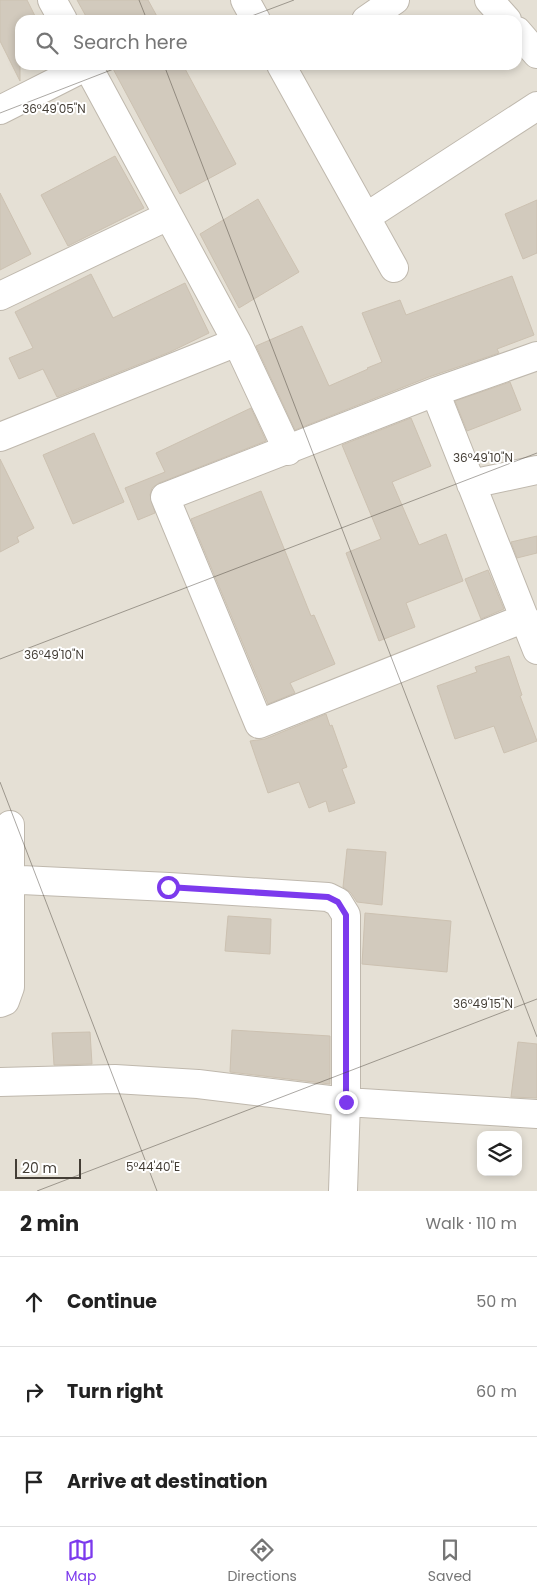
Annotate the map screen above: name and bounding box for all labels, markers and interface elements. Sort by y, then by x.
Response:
search box [15,15,522,70]
icon: search [33,29,61,57]
text: Search here [73,29,187,56]
text: 36°49'05"N [22,100,86,117]
text: 36°49'10"N [453,449,513,466]
text: 36°49'10"N [24,646,84,663]
route start [157,876,180,899]
text: 36°49'15"N [453,995,513,1012]
route end [335,1091,358,1114]
map controls [477,1131,522,1176]
button: layers [477,1131,522,1176]
scale bar [15,1156,81,1179]
text: 20 m [22,1158,57,1178]
text: 5°44'40"E [126,1158,180,1175]
text: 2 min [20,1209,79,1238]
text: Walk · 110 m [425,1212,517,1235]
icon: ahead [20,1288,48,1316]
text: Continue [67,1288,157,1315]
text: 50 m [476,1290,517,1313]
icon: right [20,1378,48,1406]
text: Turn right [67,1378,163,1405]
text: 60 m [476,1380,517,1403]
icon: arrive [20,1468,48,1496]
text: Arrive at destination [67,1468,268,1495]
tab: Map [65,1536,96,1587]
tab: Directions [227,1536,297,1587]
tab: Saved [428,1536,472,1587]

